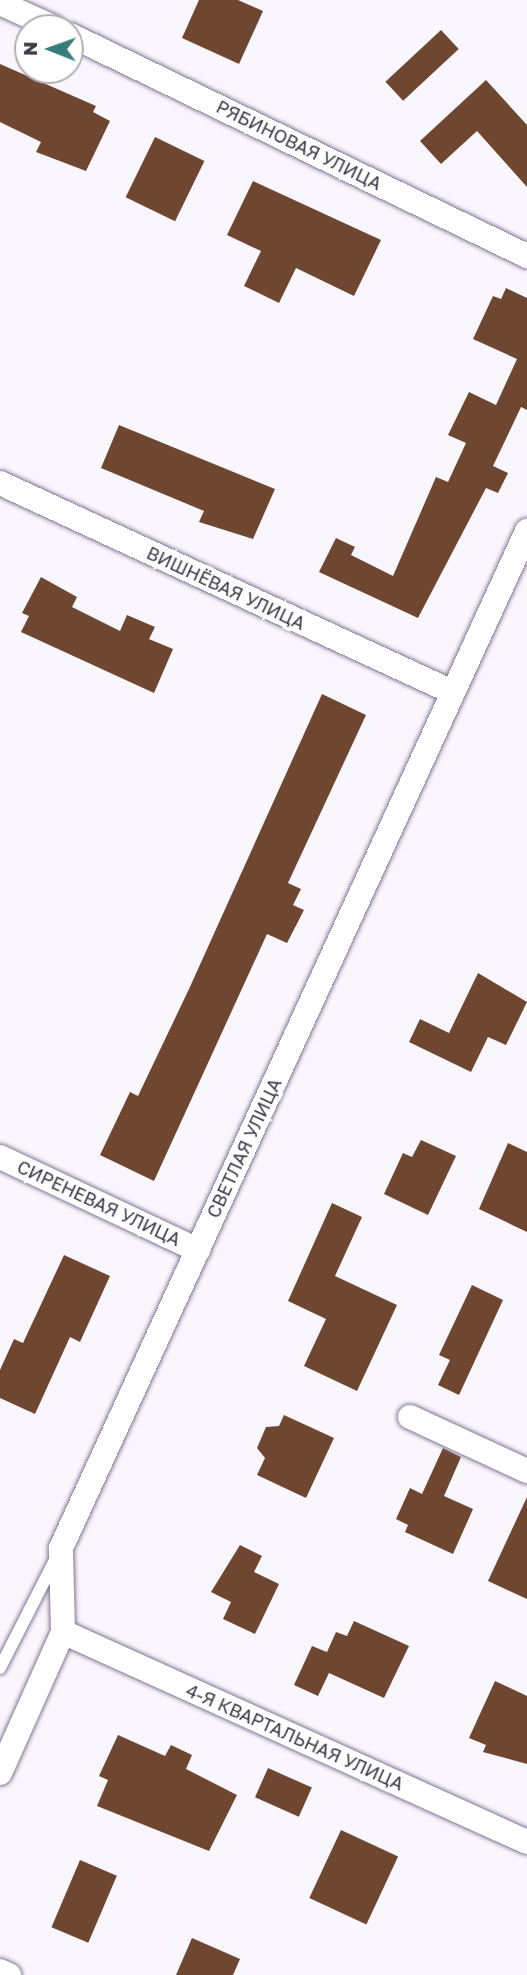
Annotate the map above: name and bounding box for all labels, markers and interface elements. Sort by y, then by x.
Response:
north arrow [14,14,84,84]
text: N [18,41,41,56]
street label: РЯБИНОВАЯ УЛИЦА [213,96,385,194]
street label: ВИШНЁВАЯ УЛИЦА [143,542,309,634]
street label: СВЕТЛАЯ УЛИЦА [202,1075,286,1221]
street label: СИРЕНЕВАЯ УЛИЦА [14,1156,184,1250]
street label: 4-Я КВАРТАЛЬНАЯ УЛИЦА [183,1679,407,1795]

